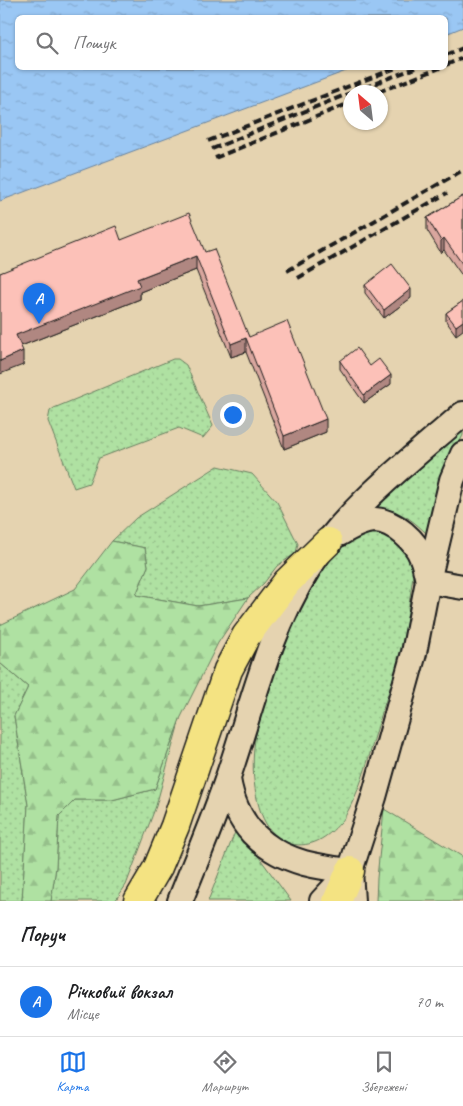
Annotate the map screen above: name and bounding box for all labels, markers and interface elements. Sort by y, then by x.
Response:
search box [15,15,448,70]
icon: search [33,29,61,57]
text: Пошук [73,31,115,55]
north arrow [343,85,388,130]
pin: A [23,283,55,324]
your location [220,402,246,428]
text: Поруч [20,921,65,947]
text: Річковий вокзал [67,980,172,1004]
text: A [32,992,40,1012]
text: 70 m [416,992,443,1012]
text: Місце [67,1004,99,1024]
tab: Карта [57,1048,89,1095]
tab: Маршрут [202,1048,248,1095]
tab: Збережені [361,1048,406,1095]

